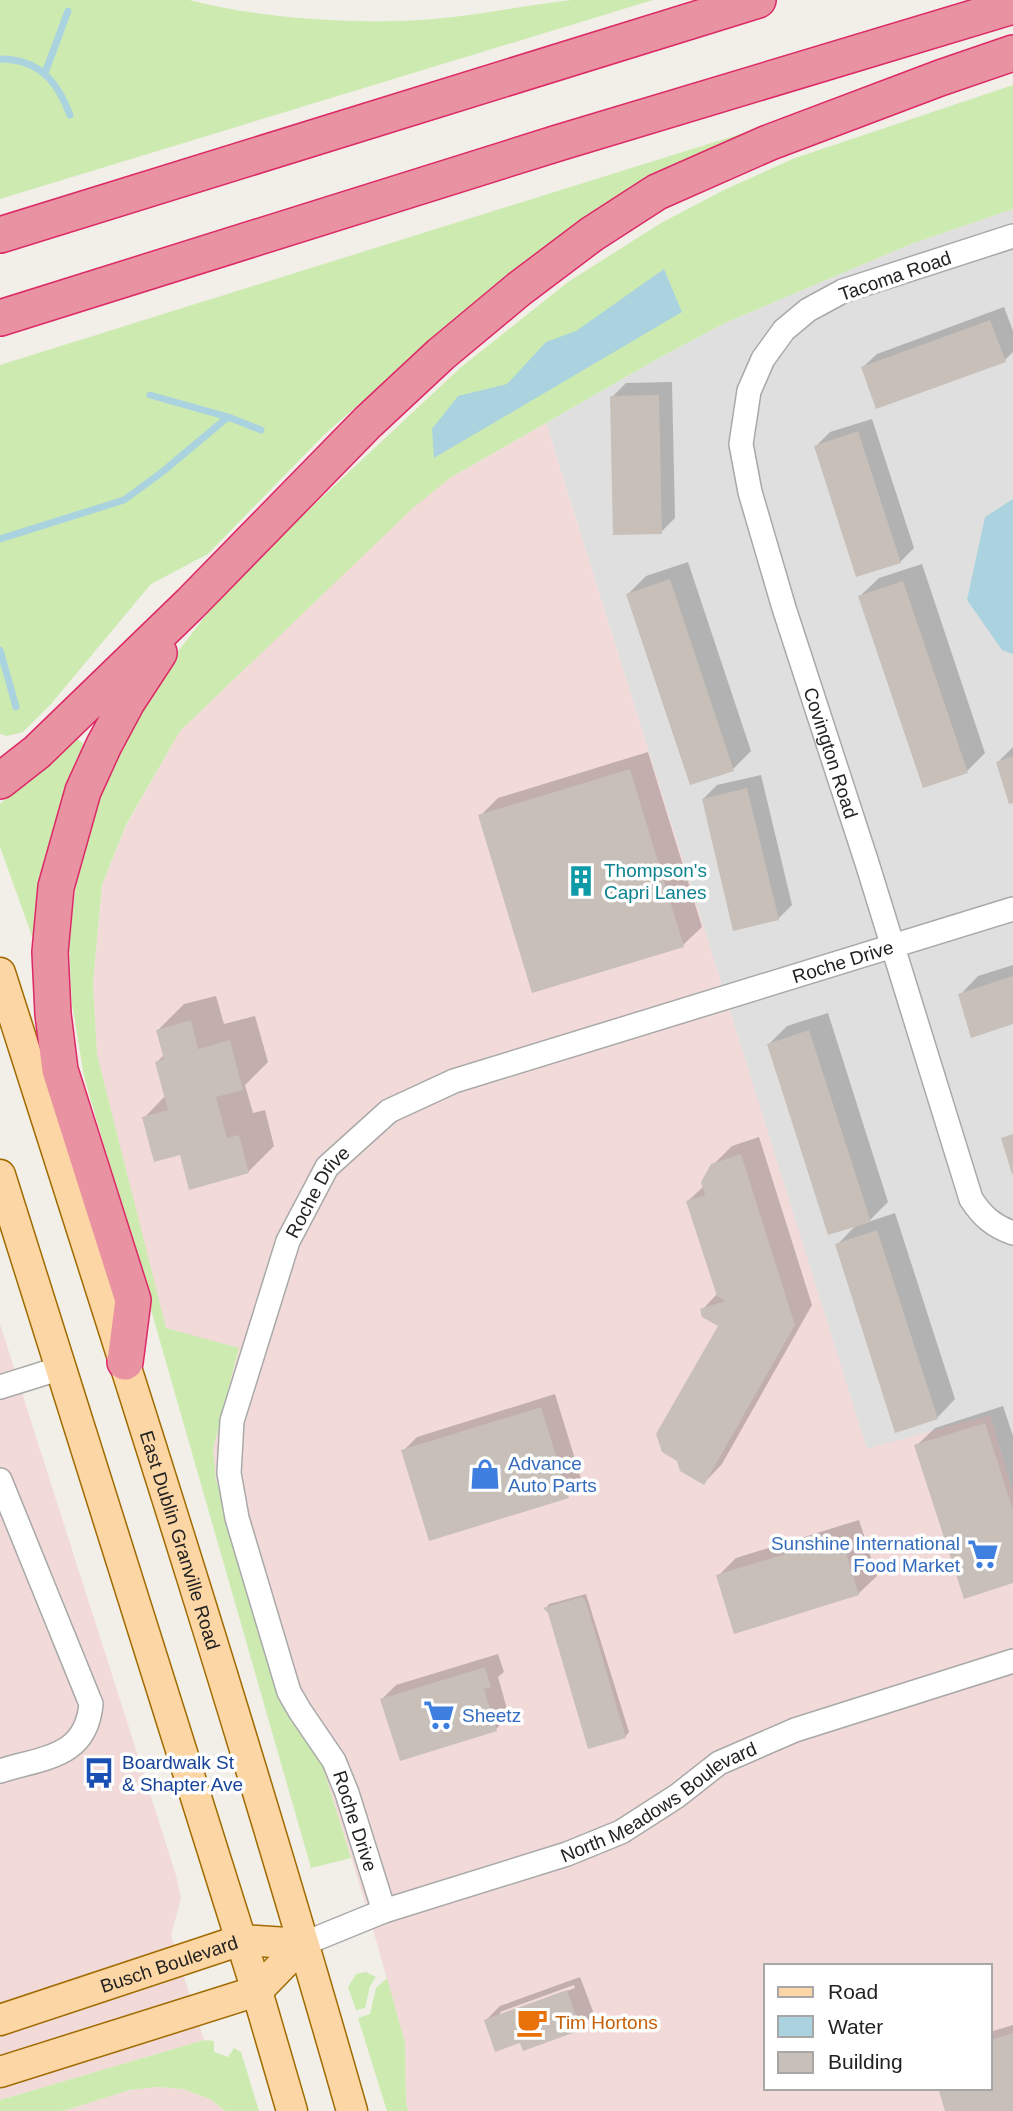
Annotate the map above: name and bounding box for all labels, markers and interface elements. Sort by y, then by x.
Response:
street label: Tacoma Road [836,247,954,305]
street label: Covington Road [800,685,862,821]
place label: Thompson's Capri Lanes [604,860,707,903]
building icon: Thompson's Capri Lanes [564,864,598,898]
street label: Roche Drive [790,936,896,987]
street label: Roche Drive [281,1142,353,1241]
street label: East Dublin Granville Road [136,1428,224,1652]
place label: Advance Auto Parts [508,1453,597,1496]
shop icon: Advance Auto Parts [468,1457,502,1491]
place label: Sunshine International Food Market [771,1533,961,1576]
supermarket icon: Sunshine International Food Market [966,1537,1000,1571]
supermarket icon: Sheetz [422,1698,456,1732]
place label: Sheetz [462,1705,521,1726]
street label: North Meadows Boulevard [557,1738,760,1866]
place label: Boardwalk St & Shapter Ave [122,1752,243,1795]
bus stop icon: Boardwalk St & Shapter Ave [82,1756,116,1790]
street label: Roche Drive [329,1768,381,1874]
street label: Busch Boulevard [97,1931,240,1997]
legend [764,1964,992,2090]
text: Road [828,1980,878,2003]
cafe icon: Tim Hortons [515,2005,549,2039]
place label: Tim Hortons [555,2012,658,2033]
text: Water [828,2015,883,2038]
text: Building [828,2050,903,2073]

